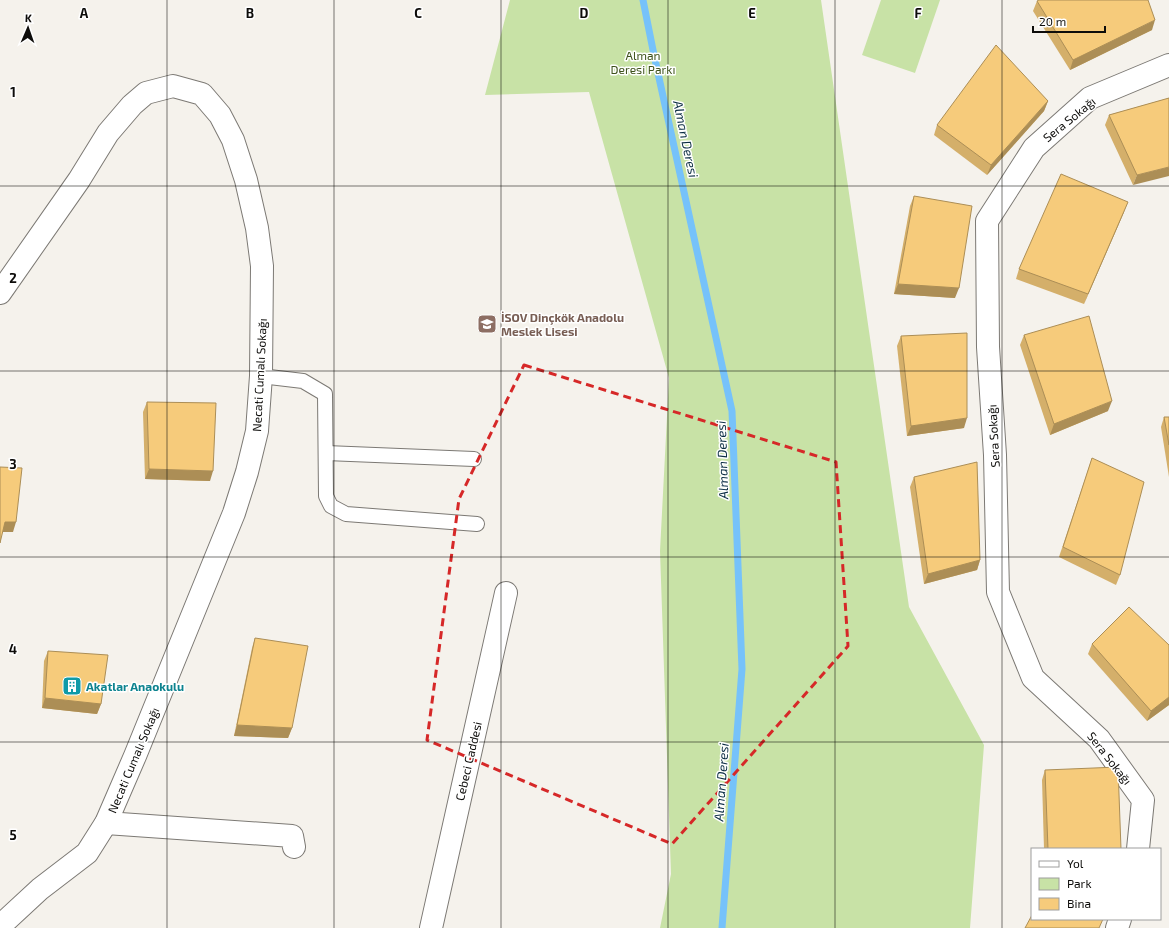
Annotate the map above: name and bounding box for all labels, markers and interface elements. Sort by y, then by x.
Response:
text: A [80,5,89,21]
text: B [246,5,254,21]
text: C [414,5,422,21]
text: D [580,5,589,21]
text: E [748,5,756,21]
text: F [914,5,922,21]
north arrow [8,8,48,48]
scale bar [1033,8,1105,34]
text: K [25,11,32,24]
text: 20 m [1039,14,1066,28]
park label: Alman Deresi Parkı [611,48,675,76]
text: 1 [10,84,16,100]
street label: Sera Sokağı [1040,94,1098,144]
water label: Alman Deresi [670,98,702,179]
text: 2 [9,270,17,286]
place label: İSOV Dinçkök Anadolu Meslek Lisesi [501,310,624,338]
school or university icon: İSOV Dinçkök Anadolu Meslek Lisesi [476,313,498,335]
street label: Necati Cumalı Sokağı [249,318,269,432]
street label: Sera Sokağı [984,404,1002,468]
water label: Alman Deresi [713,421,731,500]
text: 3 [9,456,17,472]
text: 4 [9,641,17,657]
building icon: Akatlar Anaokulu [61,675,83,697]
place label: Akatlar Anaokulu [86,679,184,693]
street label: Necati Cumalı Sokağı [104,705,162,815]
street label: Cebeci Caddesi [452,720,484,802]
street label: Sera Sokağı [1085,729,1135,787]
water label: Alman Deresi [710,742,732,823]
text: 5 [9,827,17,843]
legend [1031,848,1161,920]
text: Yol [1067,856,1084,870]
text: Park [1067,876,1092,890]
text: Bina [1067,896,1091,910]

